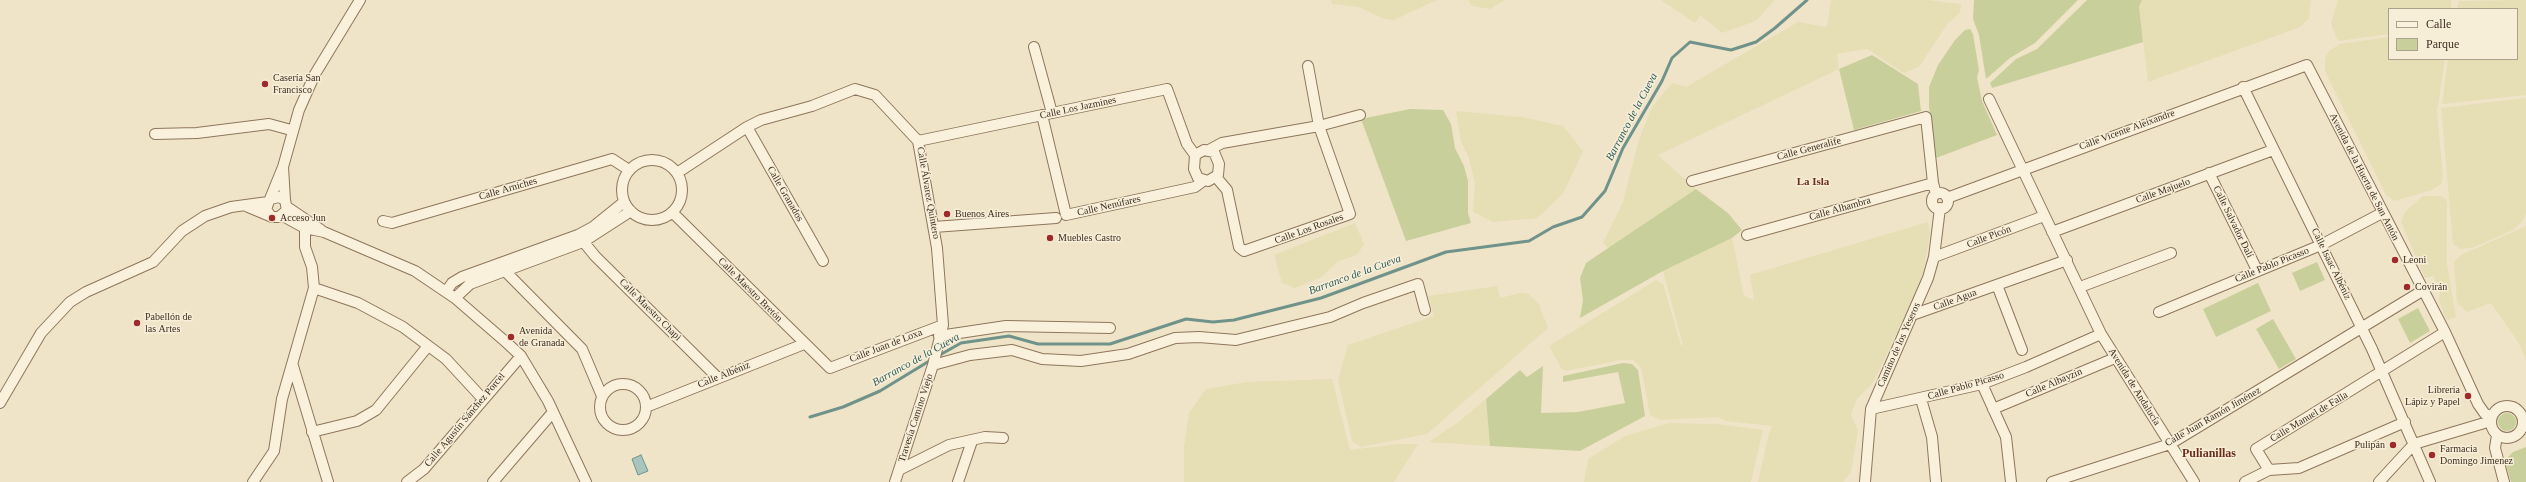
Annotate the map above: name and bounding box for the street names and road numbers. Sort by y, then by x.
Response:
street label: Calle Los Jazmines [1039,94,1117,122]
street label: Calle Vicente Aleixandre [2077,107,2177,153]
street label: Avenida de la Huerta de San Antón [2327,111,2401,243]
street label: Calle Generalife [1776,135,1842,163]
street label: Calle Álvarez Quintero [914,146,942,240]
street label: Calle Granados [764,164,806,224]
street label: Calle Arniches [478,175,538,203]
street label: Calle Majuelo [2134,176,2192,206]
street label: Calle Salvador Dalí [2210,184,2256,260]
street label: Calle Nenúfares [1076,193,1142,219]
street label: Calle Alhambra [1808,194,1872,224]
street label: Calle Los Rosales [1273,211,1345,247]
street label: Calle Picón [1965,223,2013,251]
street label: Calle Isaac Albéniz [2308,226,2354,302]
street label: Calle Pablo Picasso [2233,245,2311,285]
street label: Calle Maestro Bretón [715,255,785,325]
street label: Calle Maestro Chapi [616,276,684,344]
street label: Calle Agua [1932,287,1978,313]
street label: Camino de los Yeseros [1875,301,1923,389]
street label: Calle Juan de Loxa [848,327,924,365]
street label: Avenida de Andalucía [2105,346,2163,428]
street label: Calle Albéniz [696,359,752,391]
street label: Calle Albayzin [2024,366,2084,400]
street label: Calle Pablo Picasso [1926,369,2006,403]
street label: Calle Agustín Sánchez Porcel [422,371,508,469]
street label: Travesía Camino Viejo [896,372,936,464]
street label: Calle Juan Ramón Jiménez [2163,385,2263,449]
street label: Calle Manuel de Falla [2268,389,2350,445]

